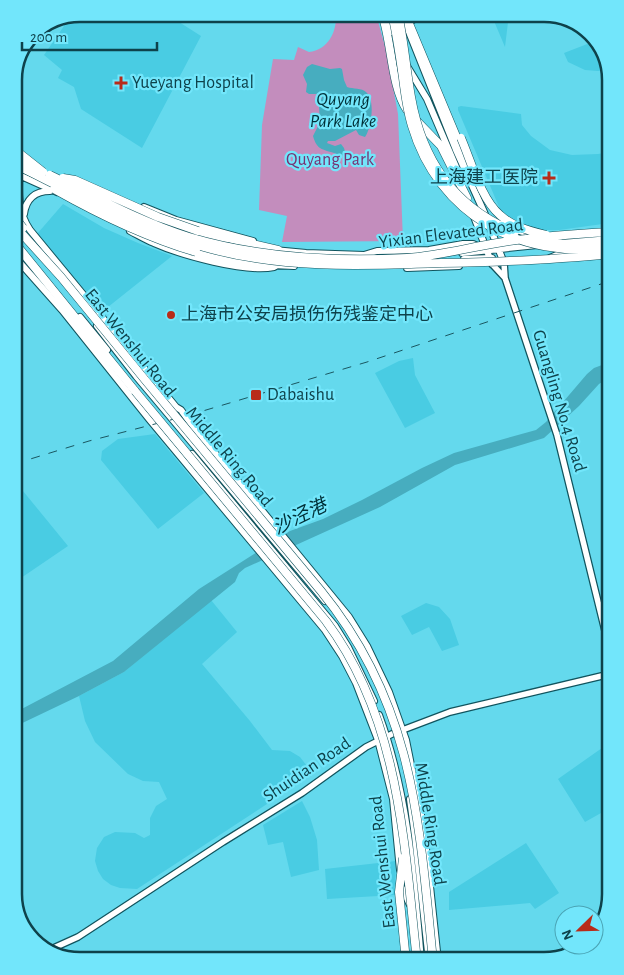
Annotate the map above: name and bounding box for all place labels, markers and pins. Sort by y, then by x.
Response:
place label: Yueyang Hospital [132,74,254,92]
marker: Yueyang Hospital [114,76,128,90]
place label: 上海建工医院 [430,167,538,187]
marker: 上海建工医院 [542,171,556,185]
place label: 上海市公安局损伤伤残鉴定中心 [181,304,433,324]
marker: 上海市公安局损伤伤残鉴定中心 [165,309,177,321]
place label: Dabaishu [267,386,334,404]
marker: Dabaishu [249,388,263,402]

